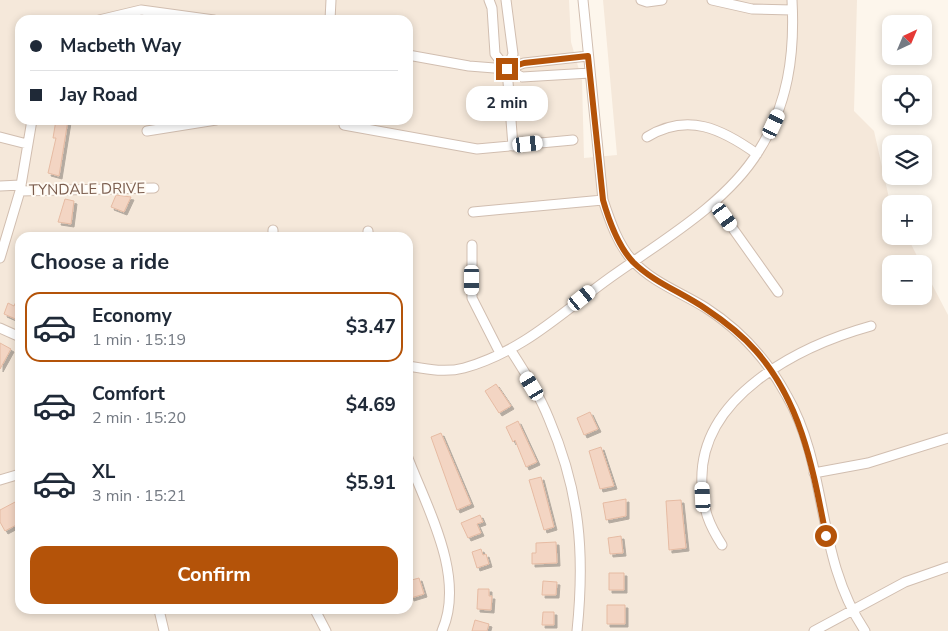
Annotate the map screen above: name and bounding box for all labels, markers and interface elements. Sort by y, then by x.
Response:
north arrow [882,15,932,65]
map controls [882,15,932,305]
text: Macbeth Way [60,33,181,59]
route end [496,58,518,80]
button: locate [882,75,932,125]
text: Jay Road [60,82,138,108]
callout: 2 min [466,86,548,122]
text: 2 min [486,92,528,114]
car [760,107,787,141]
car [512,135,543,153]
button: layers [882,135,932,185]
street label: TYNDALE DRIVE [29,178,145,200]
button: + [882,195,932,245]
car [710,200,739,234]
text: Choose a ride [30,247,169,277]
button: − [882,255,932,305]
car [464,265,479,295]
car [565,283,598,313]
text: Economy [92,303,172,329]
icon: car [32,305,77,350]
text: $3.47 [346,314,396,340]
text: 1 min · 15:19 [92,329,186,351]
car [517,369,546,403]
text: Comfort [92,381,165,407]
icon: car [32,383,77,428]
text: $4.69 [346,392,396,418]
text: 2 min · 15:20 [92,407,186,429]
text: XL [92,459,115,485]
icon: car [32,461,77,506]
text: $5.91 [346,470,396,496]
car [694,482,711,512]
text: 3 min · 15:21 [92,485,186,507]
route start [815,525,837,547]
button: Confirm [30,546,398,604]

